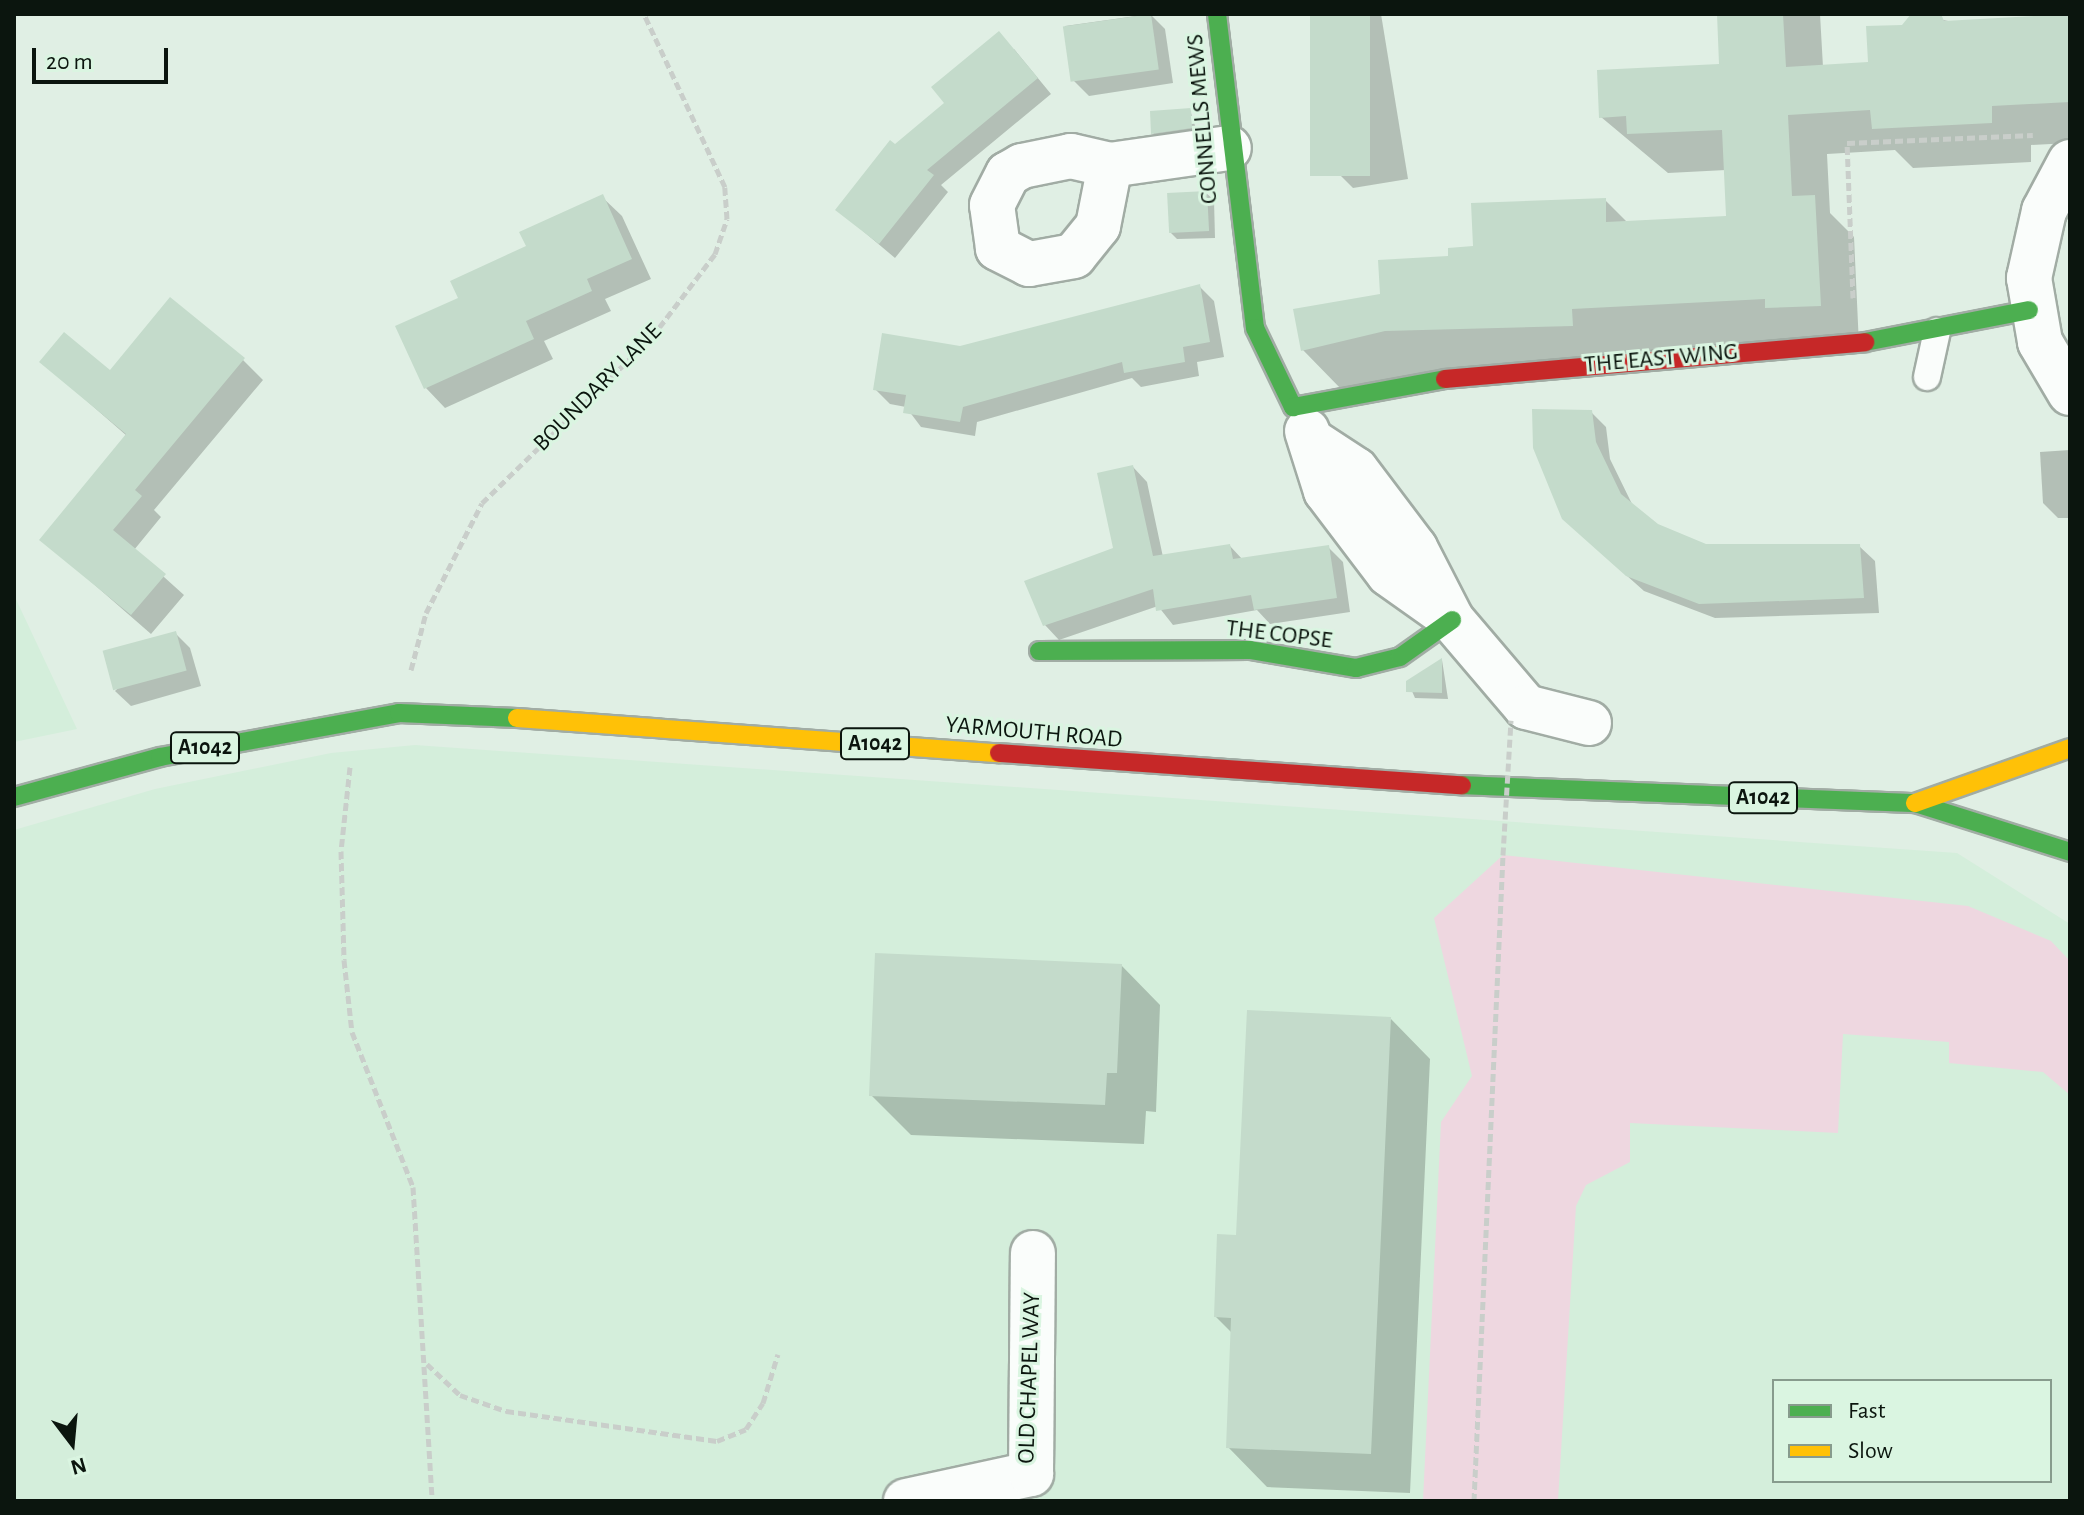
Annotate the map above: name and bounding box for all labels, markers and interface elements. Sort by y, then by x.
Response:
scale bar [36,32,172,82]
street label: CONNELLS MEWS [1181,33,1225,205]
text: 20 m [46,50,93,74]
street label: BOUNDARY LANE [528,318,668,458]
street label: THE EAST WING [1583,338,1739,380]
street label: THE COPSE [1224,614,1334,656]
street label: YARMOUTH ROAD [944,711,1124,755]
road number: A1042 [839,726,911,762]
road number: A1042 [169,730,241,766]
road number: A1042 [1727,780,1799,816]
street label: OLD CHAPEL WAY [1013,1292,1047,1464]
legend [1772,1379,2052,1483]
text: Fast [1848,1399,1885,1423]
north arrow [32,1403,112,1483]
text: Slow [1848,1439,1893,1463]
text: N [68,1453,89,1479]

